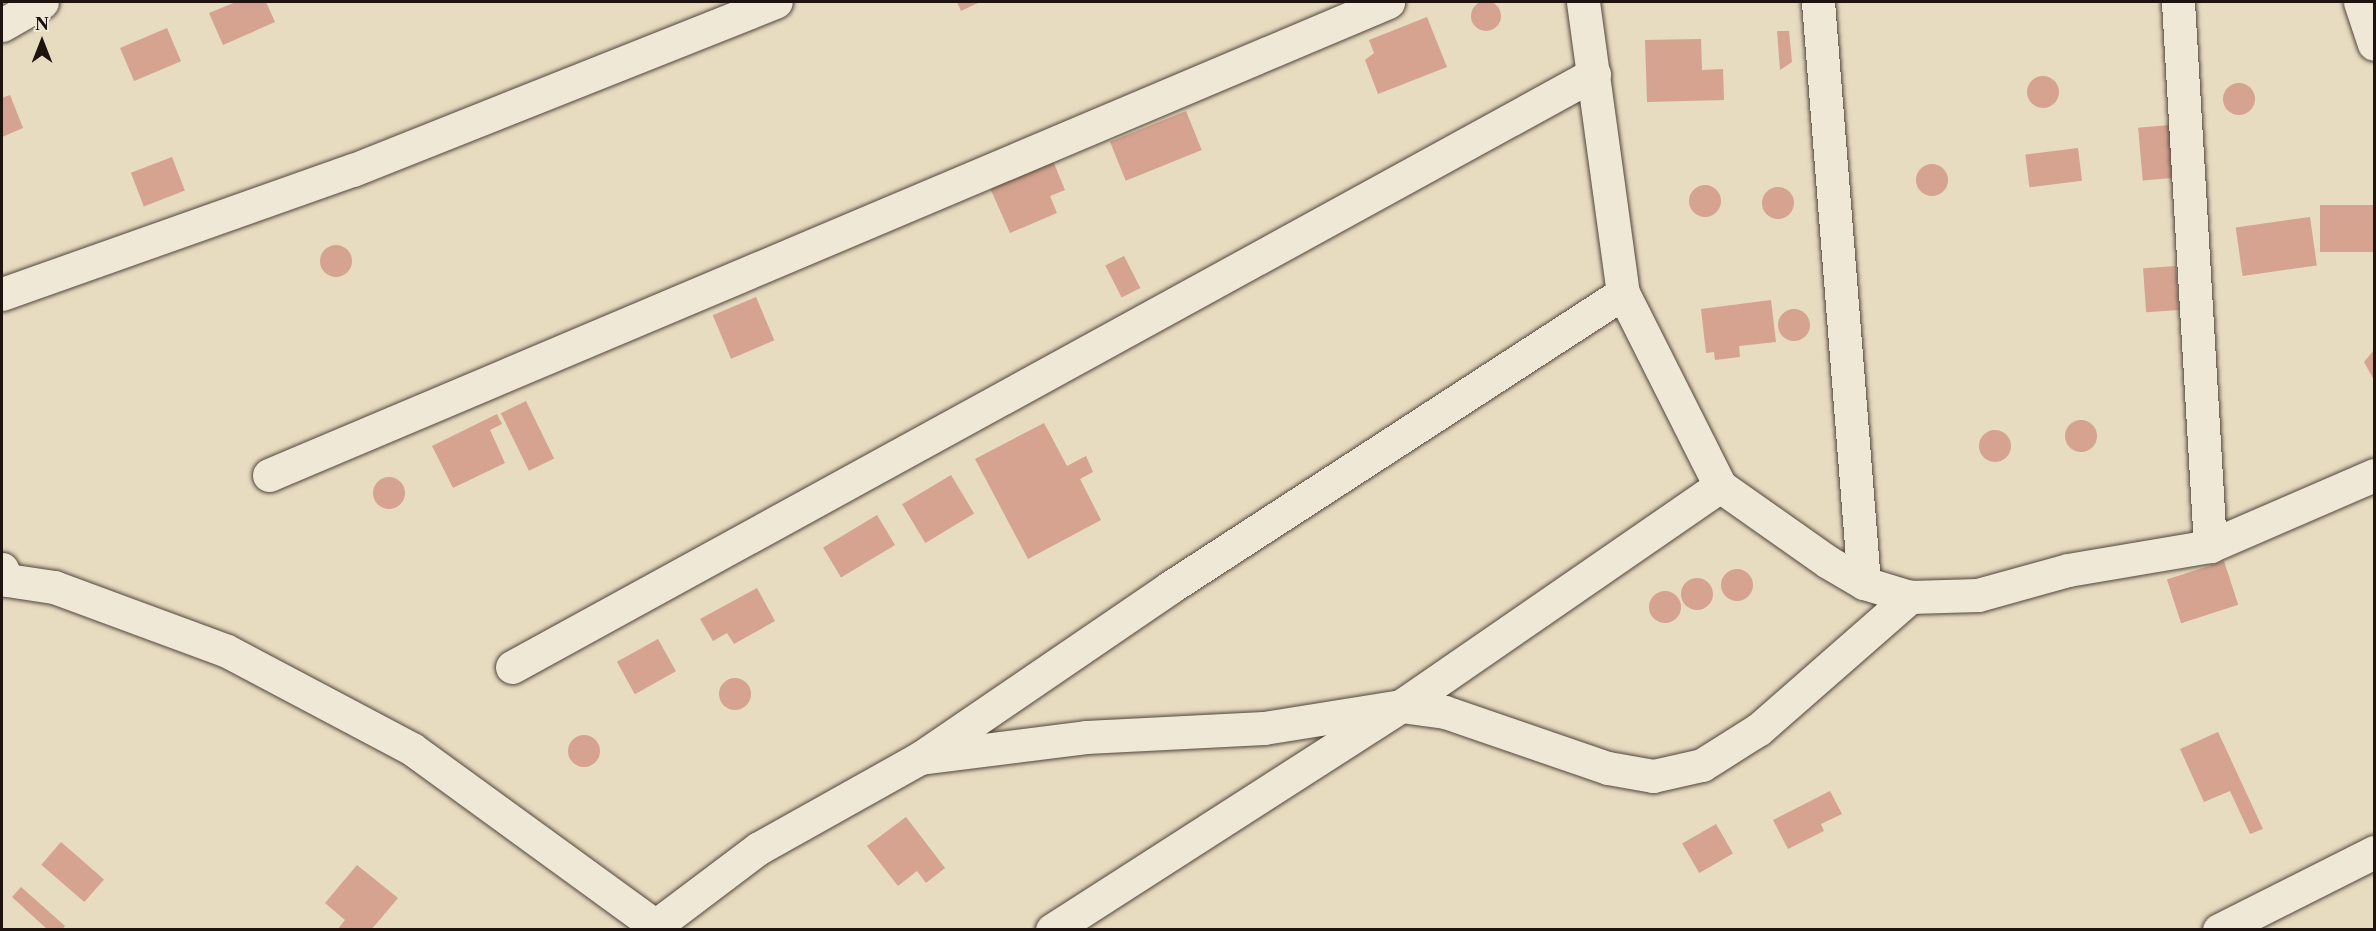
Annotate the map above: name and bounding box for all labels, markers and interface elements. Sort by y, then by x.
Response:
north arrow [12,12,72,72]
text: N [35,14,49,34]

